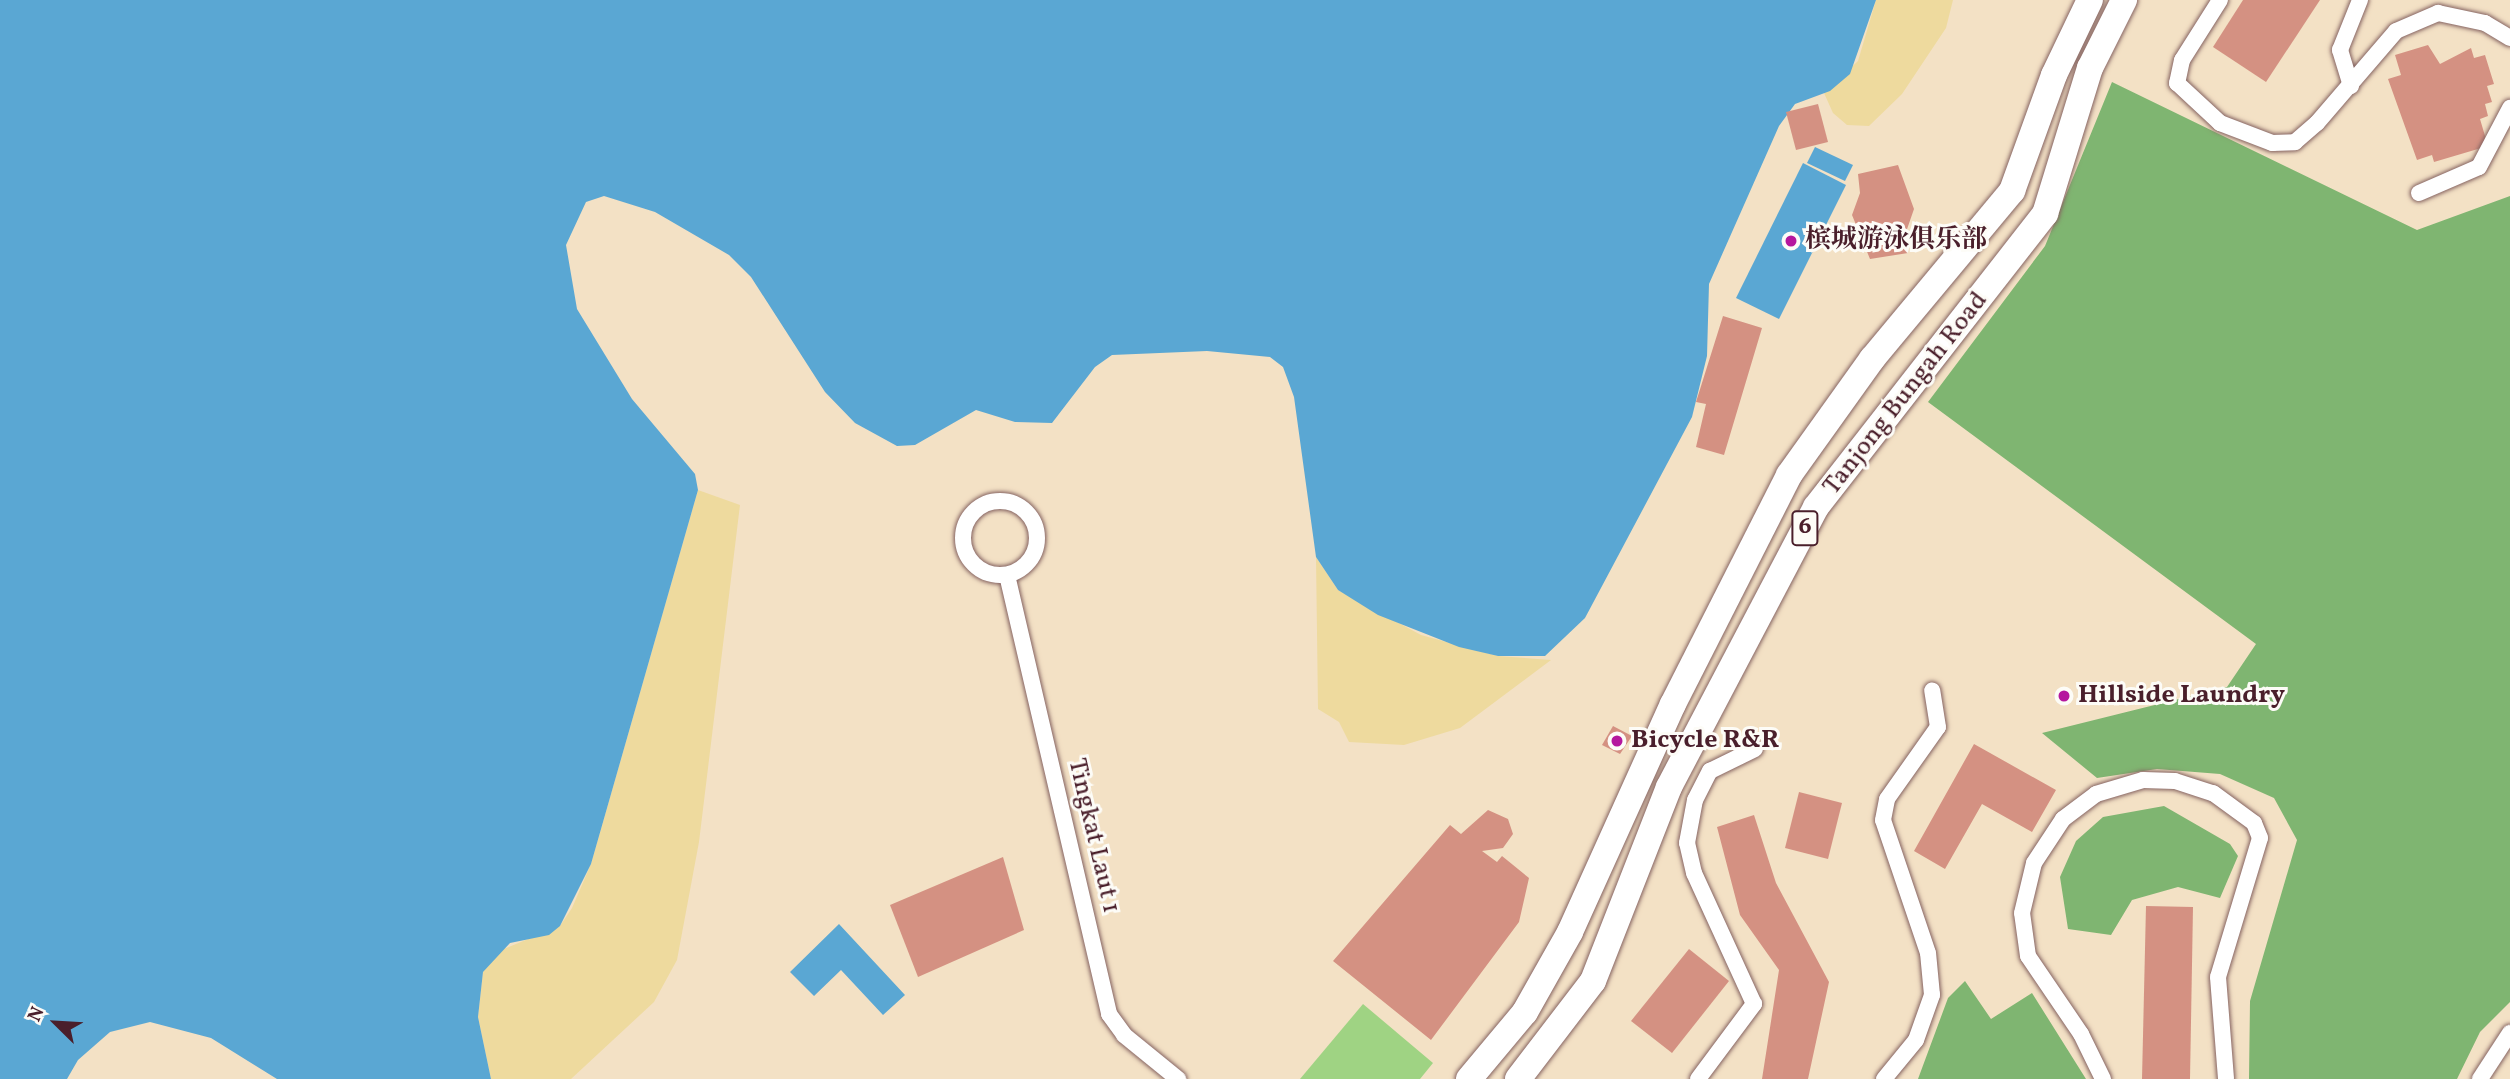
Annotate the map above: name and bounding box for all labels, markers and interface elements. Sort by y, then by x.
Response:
place label: 槟城游泳俱乐部 [1805,225,1987,257]
marker: 槟城游泳俱乐部 [1783,233,1799,249]
street label: Tanjong Bungah Road [1817,286,1995,502]
road number: 6 [1791,508,1819,548]
place label: Hillside Laundry [2078,680,2285,712]
marker: Hillside Laundry [2056,688,2072,704]
place label: Bicycle R&R [1631,725,1779,757]
marker: Bicycle R&R [1609,733,1625,749]
street label: Tingkat Laut 1 [1060,755,1126,917]
north arrow [21,988,91,1058]
text: N [22,1003,51,1026]

